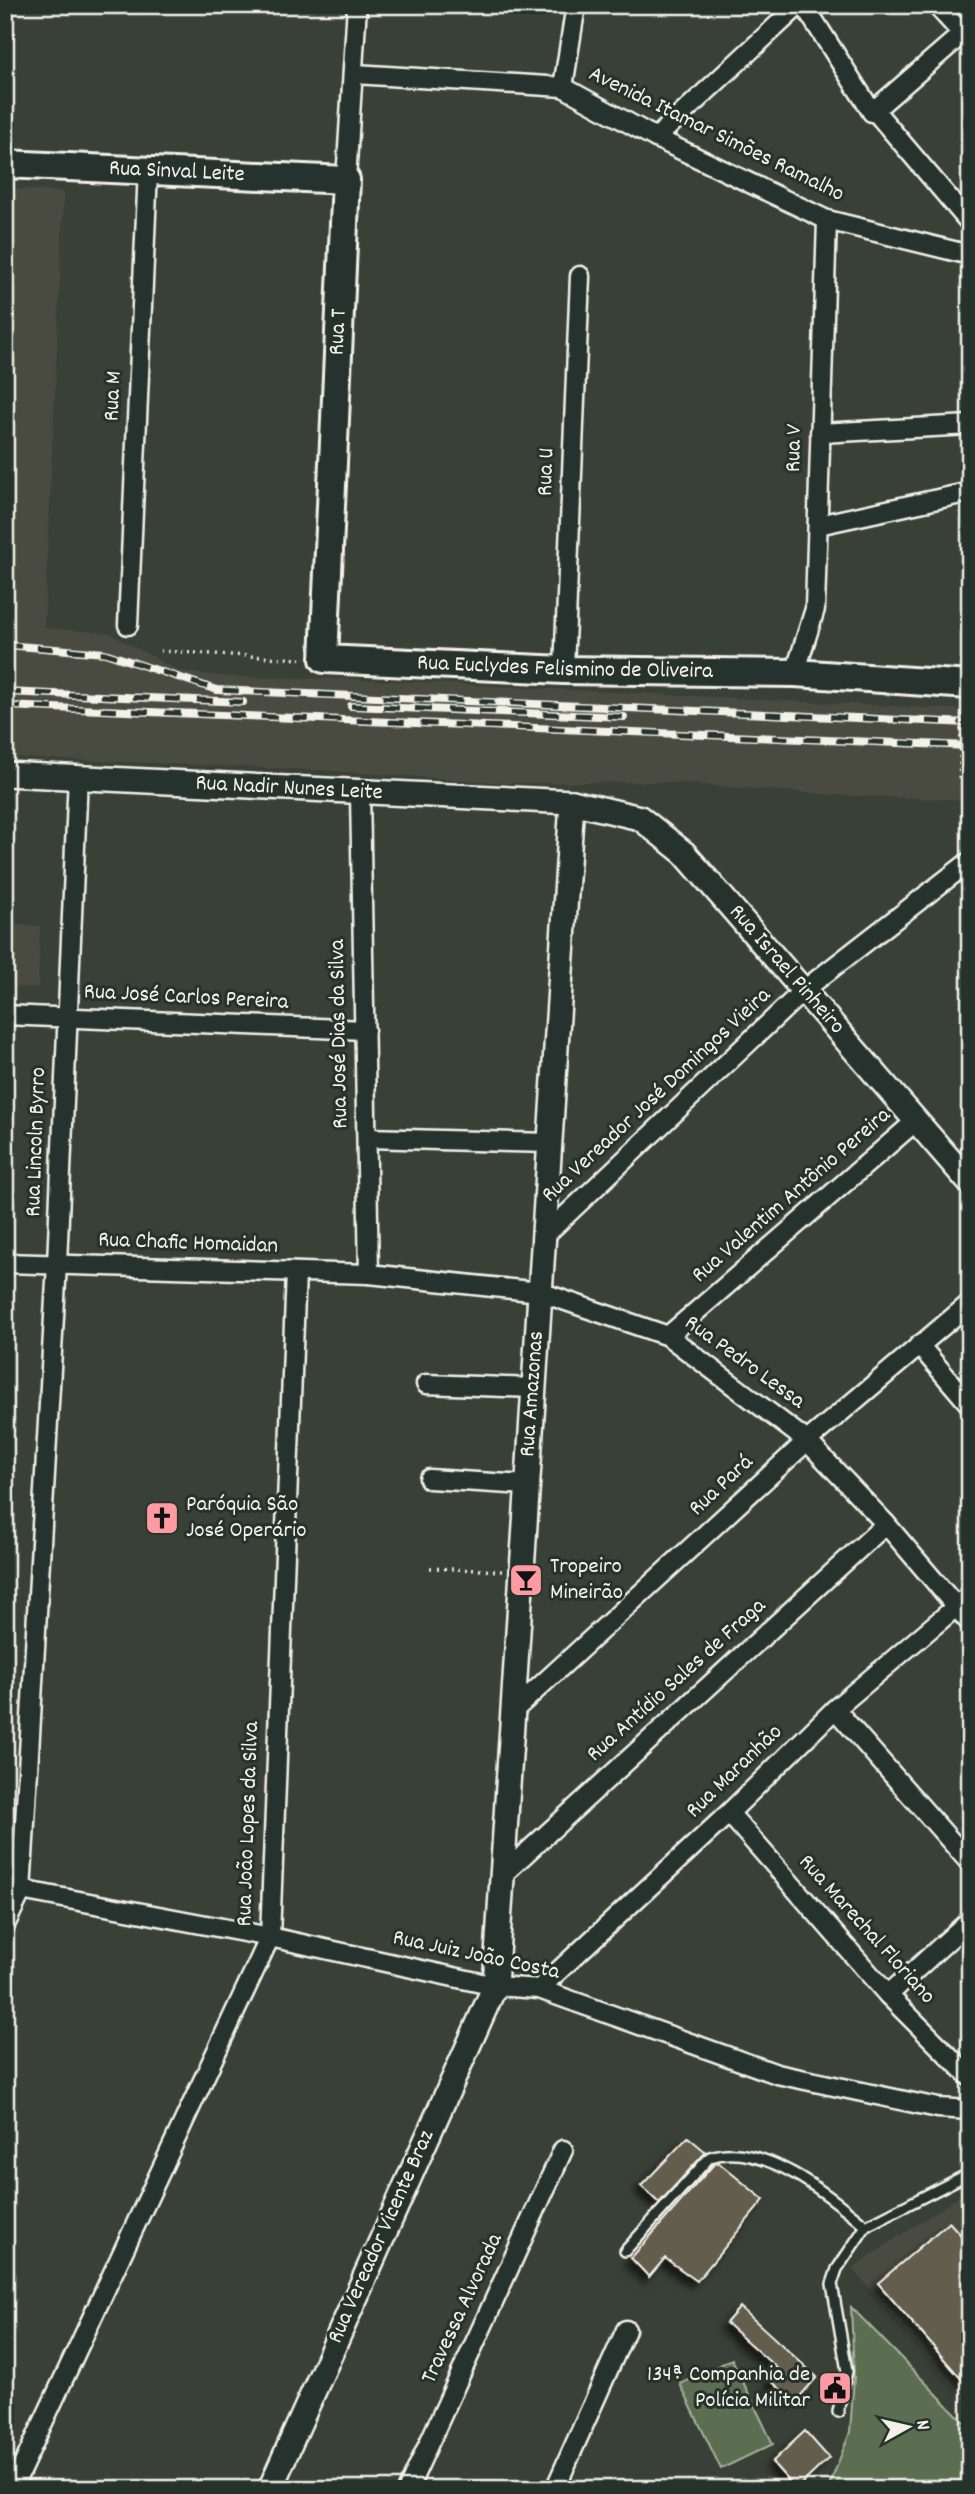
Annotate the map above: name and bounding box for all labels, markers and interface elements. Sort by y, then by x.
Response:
street label: Avenida Itamar Simões Ramalho [582,59,850,211]
street label: Rua Sinval Leite [108,152,245,192]
street label: Rua T [321,308,357,356]
street label: Rua M [96,370,132,422]
street label: Rua V [778,424,812,472]
street label: Rua U [530,447,564,497]
street label: Rua Euclydes Felismino de Oliveira [416,647,714,688]
street label: Rua Nadir Nunes Leite [195,768,383,810]
street label: Rua Israel Pinheiro [720,898,852,1042]
street label: Rua José Dias da Silva [322,938,358,1129]
street label: Rua José Carlos Pereira [83,976,290,1020]
street label: Rua Vereador José Domingos Vieira [535,980,780,1211]
street label: Rua Lincoln Byrro [18,1067,56,1217]
street label: Rua Valentim Antônio Pereira [685,1099,900,1292]
street label: Rua Chafic Homaidan [97,1224,279,1264]
street label: Rua Pedro Lessa [677,1308,812,1419]
street label: Rua Amazonas [512,1330,554,1458]
street label: Rua Pará [682,1447,762,1525]
place label: Paróquia São José Operário [186,1489,306,1548]
church icon: Paróquia São José Operário [143,1499,181,1537]
place label: Tropeiro Mineirão [550,1551,623,1610]
bar icon: Tropeiro Mineirão [507,1561,545,1599]
street label: Rua Antídio Sales de Fraga [580,1590,775,1771]
street label: Rua Maranhão [679,1717,791,1827]
street label: Rua João Lopes da Silva [229,1720,269,1927]
street label: Rua Marechal Floriano [790,1848,942,2012]
street label: Rua Juiz João Costa [390,1922,564,1990]
street label: Rua Vereador Vicente Braz [320,2125,444,2349]
street label: Travessa Alvorada [414,2227,513,2390]
place label: 134ª Companhia de Polícia Militar [647,2359,810,2418]
public building icon: 134ª Companhia de Polícia Militar [816,2369,854,2407]
north arrow [874,2392,944,2462]
text: N [907,2419,935,2432]

